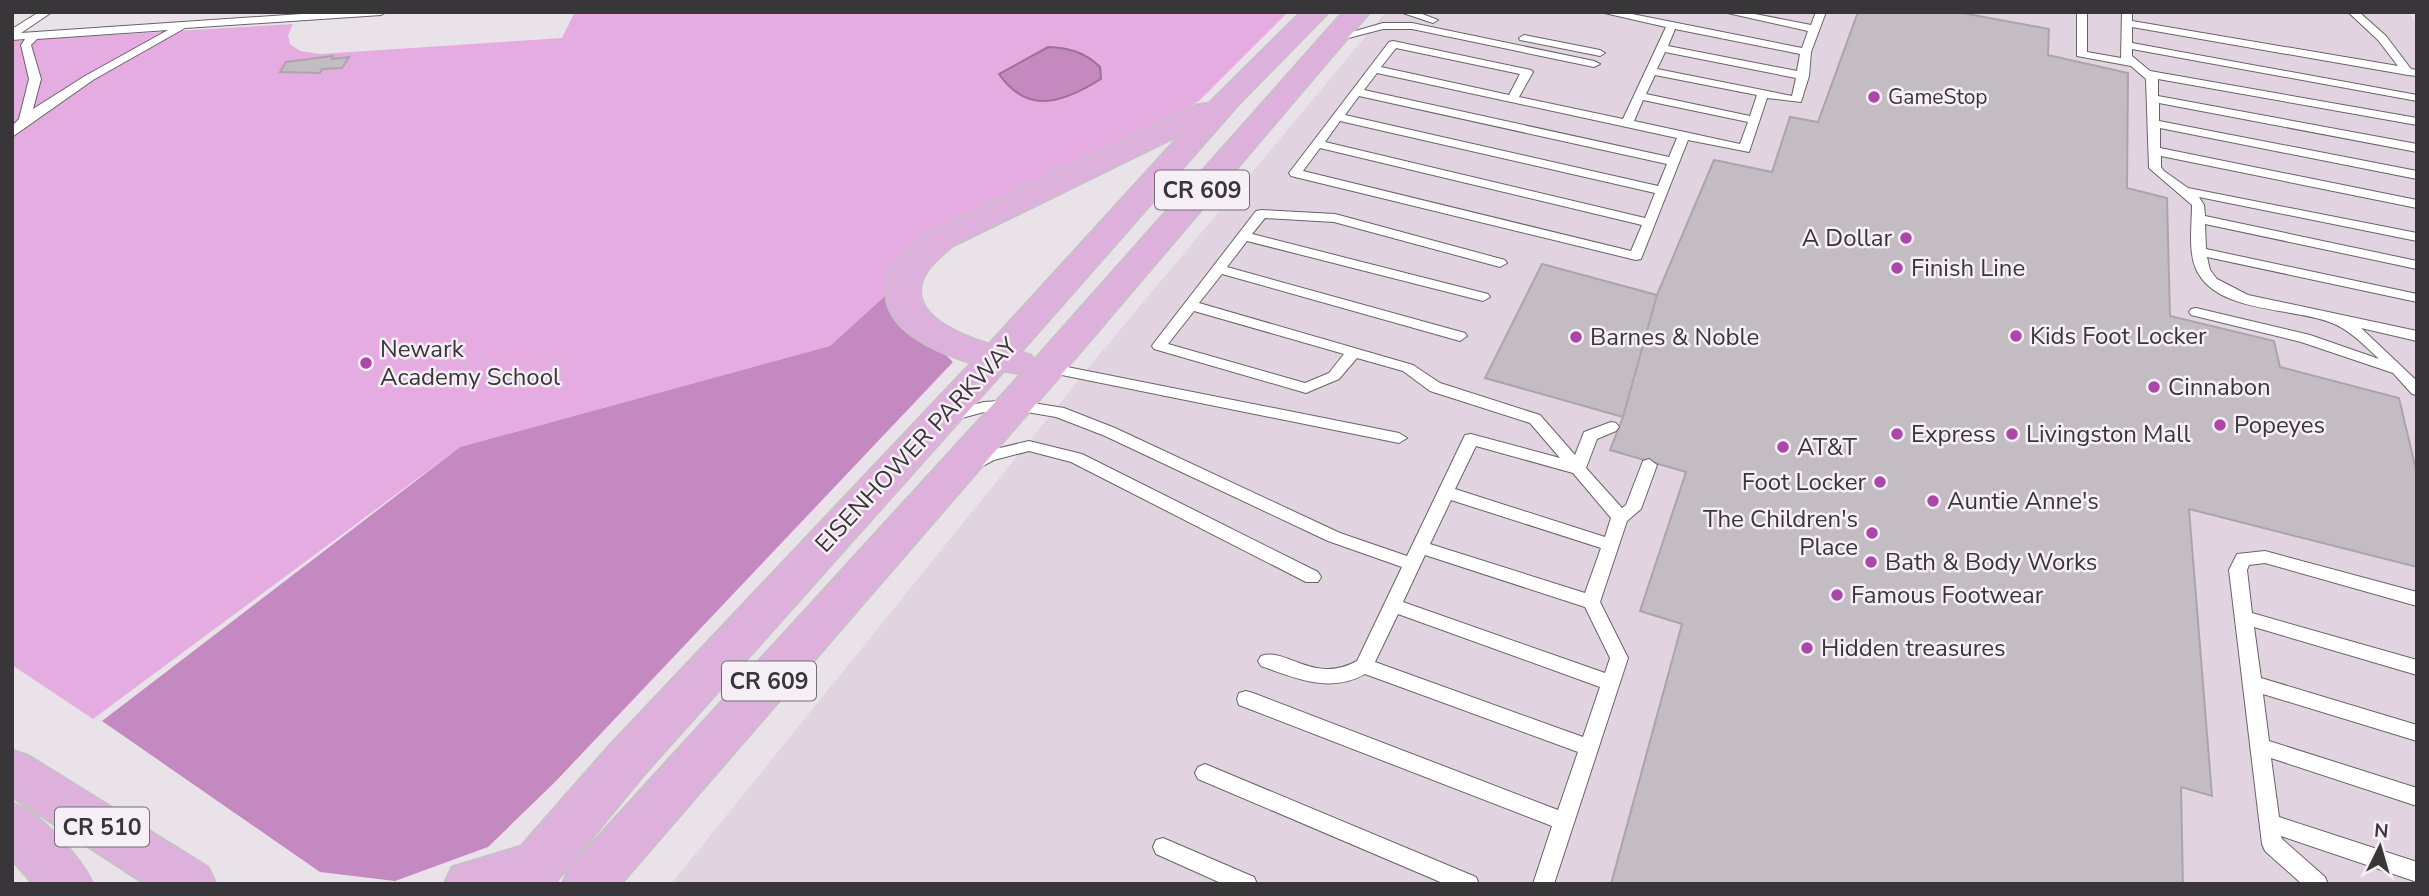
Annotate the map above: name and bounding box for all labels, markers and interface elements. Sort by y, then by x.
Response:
place label: GameStop [1888,83,1988,111]
marker: GameStop [1866,89,1882,105]
road number: CR 609 [1155,170,1249,210]
place label: A Dollar [1802,222,1892,254]
marker: A Dollar [1898,230,1914,246]
place label: Finish Line [1911,252,2025,284]
marker: Finish Line [1889,260,1905,276]
place label: Kids Foot Locker [2030,320,2207,352]
place label: Barnes & Noble [1590,321,1759,353]
marker: Kids Foot Locker [2008,328,2024,344]
marker: Barnes & Noble [1568,329,1584,345]
street label: EISENHOWER PARKWAY [808,330,1025,559]
place label: Newark Academy School [380,333,560,393]
marker: Newark Academy School [358,355,374,371]
place label: Cinnabon [2168,371,2271,403]
marker: Cinnabon [2146,379,2162,395]
place label: Popeyes [2234,409,2325,441]
marker: Popeyes [2212,417,2228,433]
place label: Express [1911,418,1996,450]
place label: Livingston Mall [2026,418,2191,450]
marker: Express [1889,426,1905,442]
marker: Livingston Mall [2004,426,2020,442]
place label: AT&T [1797,431,1857,463]
marker: AT&T [1775,439,1791,455]
place label: Foot Locker [1742,466,1866,498]
marker: Foot Locker [1872,474,1888,490]
place label: Auntie Anne's [1947,485,2099,517]
marker: Auntie Anne's [1925,493,1941,509]
place label: The Children's Place [1703,503,1858,563]
marker: The Children's Place [1864,525,1880,541]
place label: Bath & Body Works [1885,546,2097,578]
marker: Bath & Body Works [1863,554,1879,570]
place label: Famous Footwear [1851,579,2044,611]
marker: Famous Footwear [1829,587,1845,603]
place label: Hidden treasures [1821,632,2005,664]
marker: Hidden treasures [1799,640,1815,656]
road number: CR 609 [722,662,816,701]
road number: CR 510 [55,807,149,846]
north arrow [2345,812,2415,882]
text: N [2373,817,2390,845]

